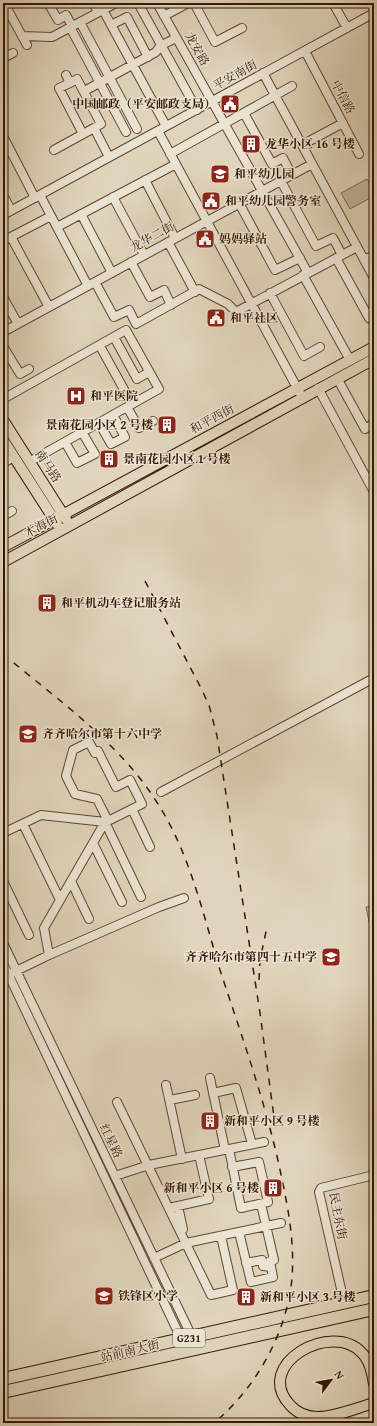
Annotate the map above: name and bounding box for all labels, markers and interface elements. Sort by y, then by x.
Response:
street label: 龙安路 [181,29,214,69]
street label: 平安南街 [210,55,261,94]
street label: 中信路 [327,77,359,117]
public building icon: 中国邮政（平安邮政支局） [219,93,241,115]
place label: 中国邮政（平安邮政支局） [72,95,216,112]
building icon: 龙华小区 16 号楼 [240,133,262,155]
place label: 龙华小区 16 号楼 [265,135,355,152]
school or university icon: 和平幼儿园 [209,163,231,185]
place label: 和平幼儿园 [234,165,294,182]
public building icon: 和平幼儿园警务室 [200,190,222,212]
place label: 和平幼儿园警务室 [225,192,321,209]
street label: 龙华二街 [127,217,178,256]
public building icon: 妈妈驿站 [194,228,216,250]
place label: 妈妈驿站 [219,230,267,247]
public building icon: 和平社区 [205,307,227,329]
place label: 和平社区 [230,309,278,326]
hospital icon: 和平医院 [65,385,87,407]
place label: 和平医院 [90,387,138,404]
street label: 和平西街 [187,399,238,437]
building icon: 景南花园小区 2 号楼 [156,414,178,436]
place label: 景南花园小区 2 号楼 [45,416,153,433]
street label: 南马路 [31,446,65,485]
building icon: 景南花园小区 1 号楼 [98,448,120,470]
place label: 景南花园小区 1 号楼 [123,450,231,467]
street label: 木海街 [21,509,62,542]
building icon: 和平机动车登记服务站 [36,592,58,614]
place label: 和平机动车登记服务站 [61,594,181,611]
school or university icon: 齐齐哈尔市第十六中学 [17,723,39,745]
place label: 齐齐哈尔市第十六中学 [42,725,162,742]
school or university icon: 齐齐哈尔市第四十五中学 [320,946,342,968]
place label: 齐齐哈尔市第四十五中学 [185,948,317,965]
building icon: 新和平小区 9 号楼 [199,1110,221,1132]
place label: 新和平小区 9 号楼 [224,1112,320,1129]
street label: 红星路 [96,1121,127,1161]
building icon: 新和平小区 6 号楼 [262,1177,284,1199]
place label: 新和平小区 6 号楼 [163,1179,259,1196]
street label: 民主东街 [326,1191,352,1242]
school or university icon: 铁锋区小学 [93,1285,115,1307]
building icon: 新和平小区 3 号楼 [235,1286,257,1308]
place label: 铁锋区小学 [118,1287,178,1304]
place label: 新和平小区 3 号楼 [260,1288,356,1305]
road number: G231 [173,1329,205,1347]
street label: 站前南大街 [99,1335,162,1366]
north arrow [311,1360,351,1400]
text: N [331,1367,349,1383]

